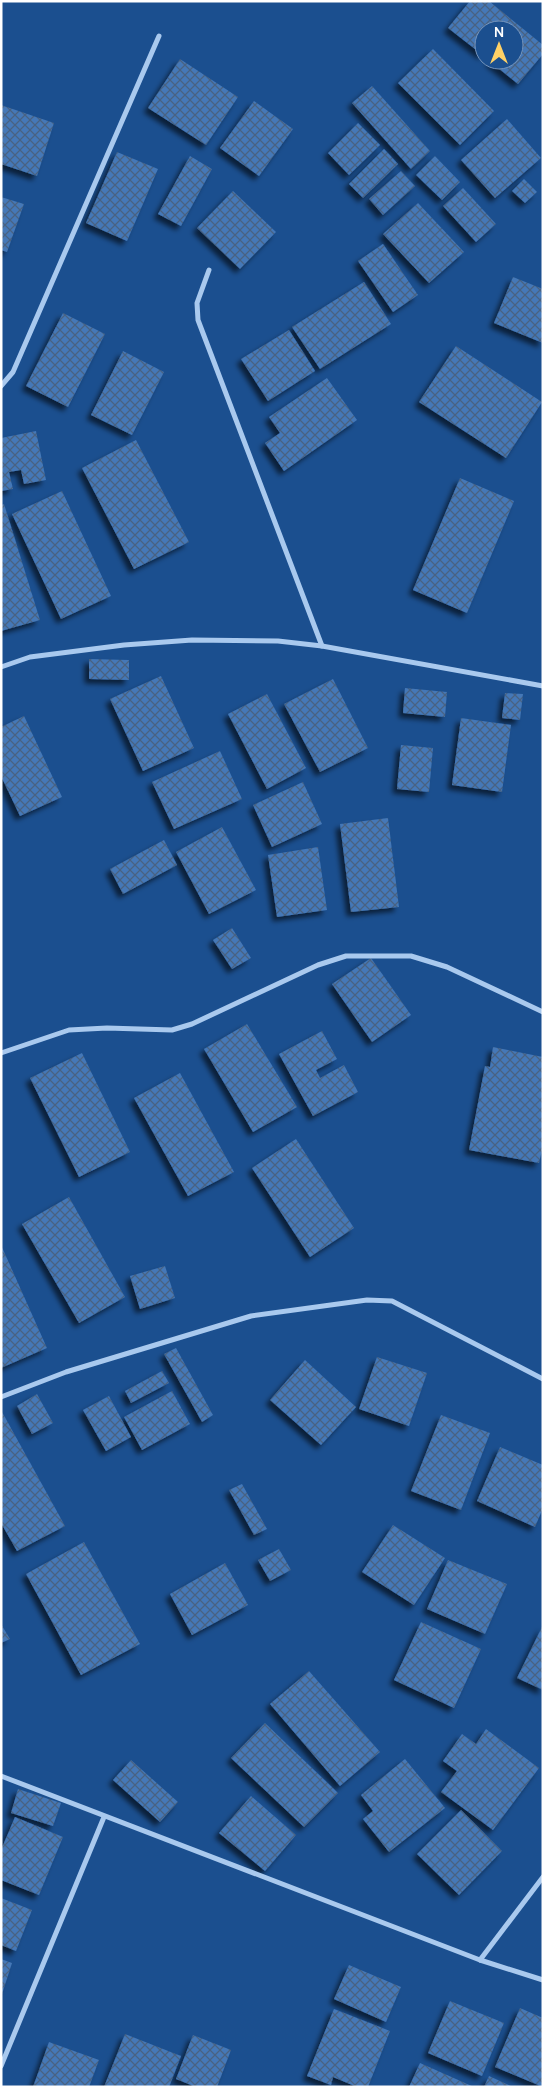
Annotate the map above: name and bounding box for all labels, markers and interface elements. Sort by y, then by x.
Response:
north arrow [474,20,524,70]
text: N [494,22,504,41]

